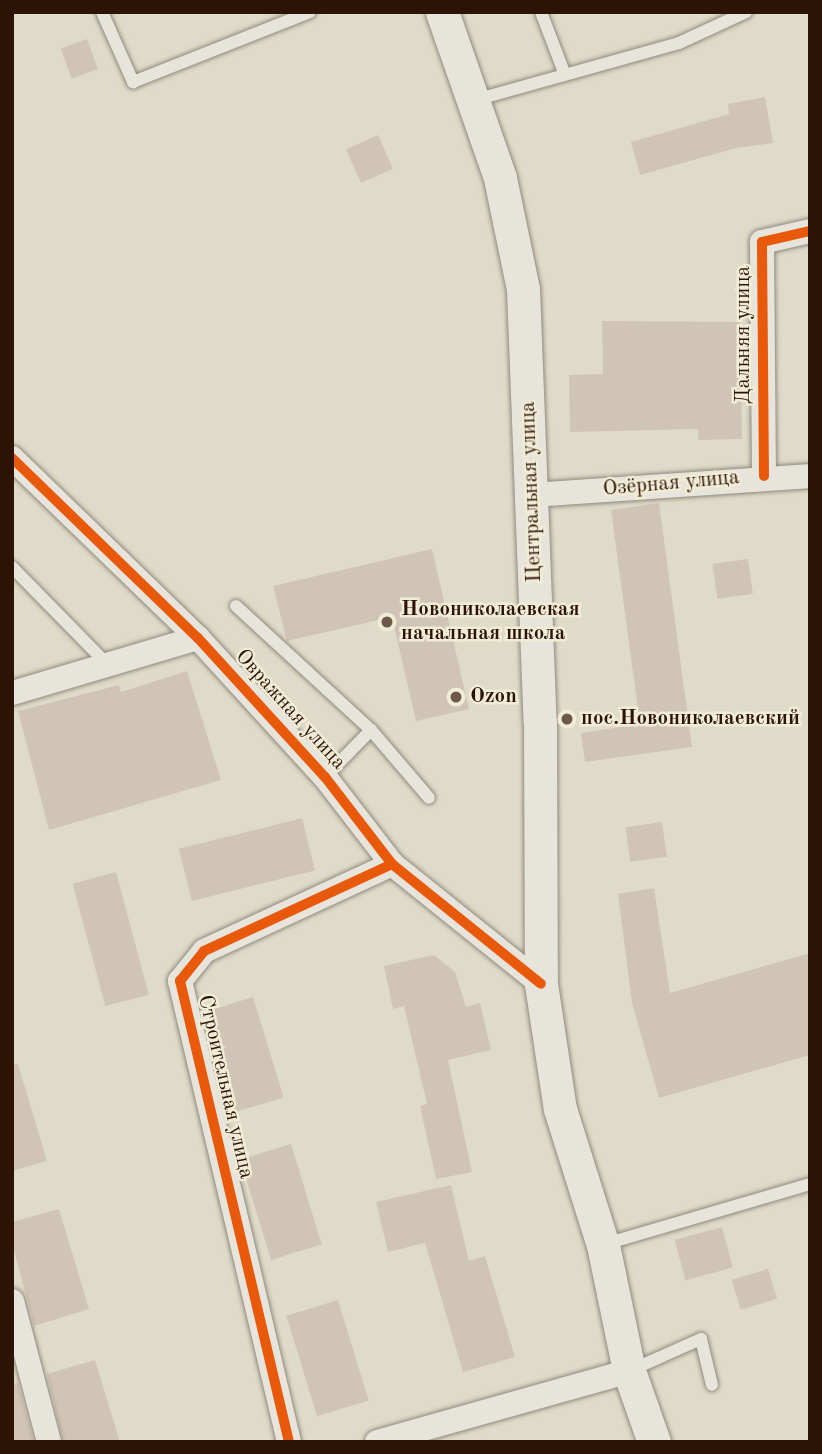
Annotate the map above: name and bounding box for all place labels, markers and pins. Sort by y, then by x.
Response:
place label: Новониколаевская начальная школа [401,597,580,647]
marker: Новониколаевская начальная школа [379,614,395,630]
place label: Ozon [470,684,517,710]
marker: Ozon [448,689,464,705]
place label: пос.Новониколаевский [581,706,800,732]
marker: пос.Новониколаевский [559,711,575,727]

